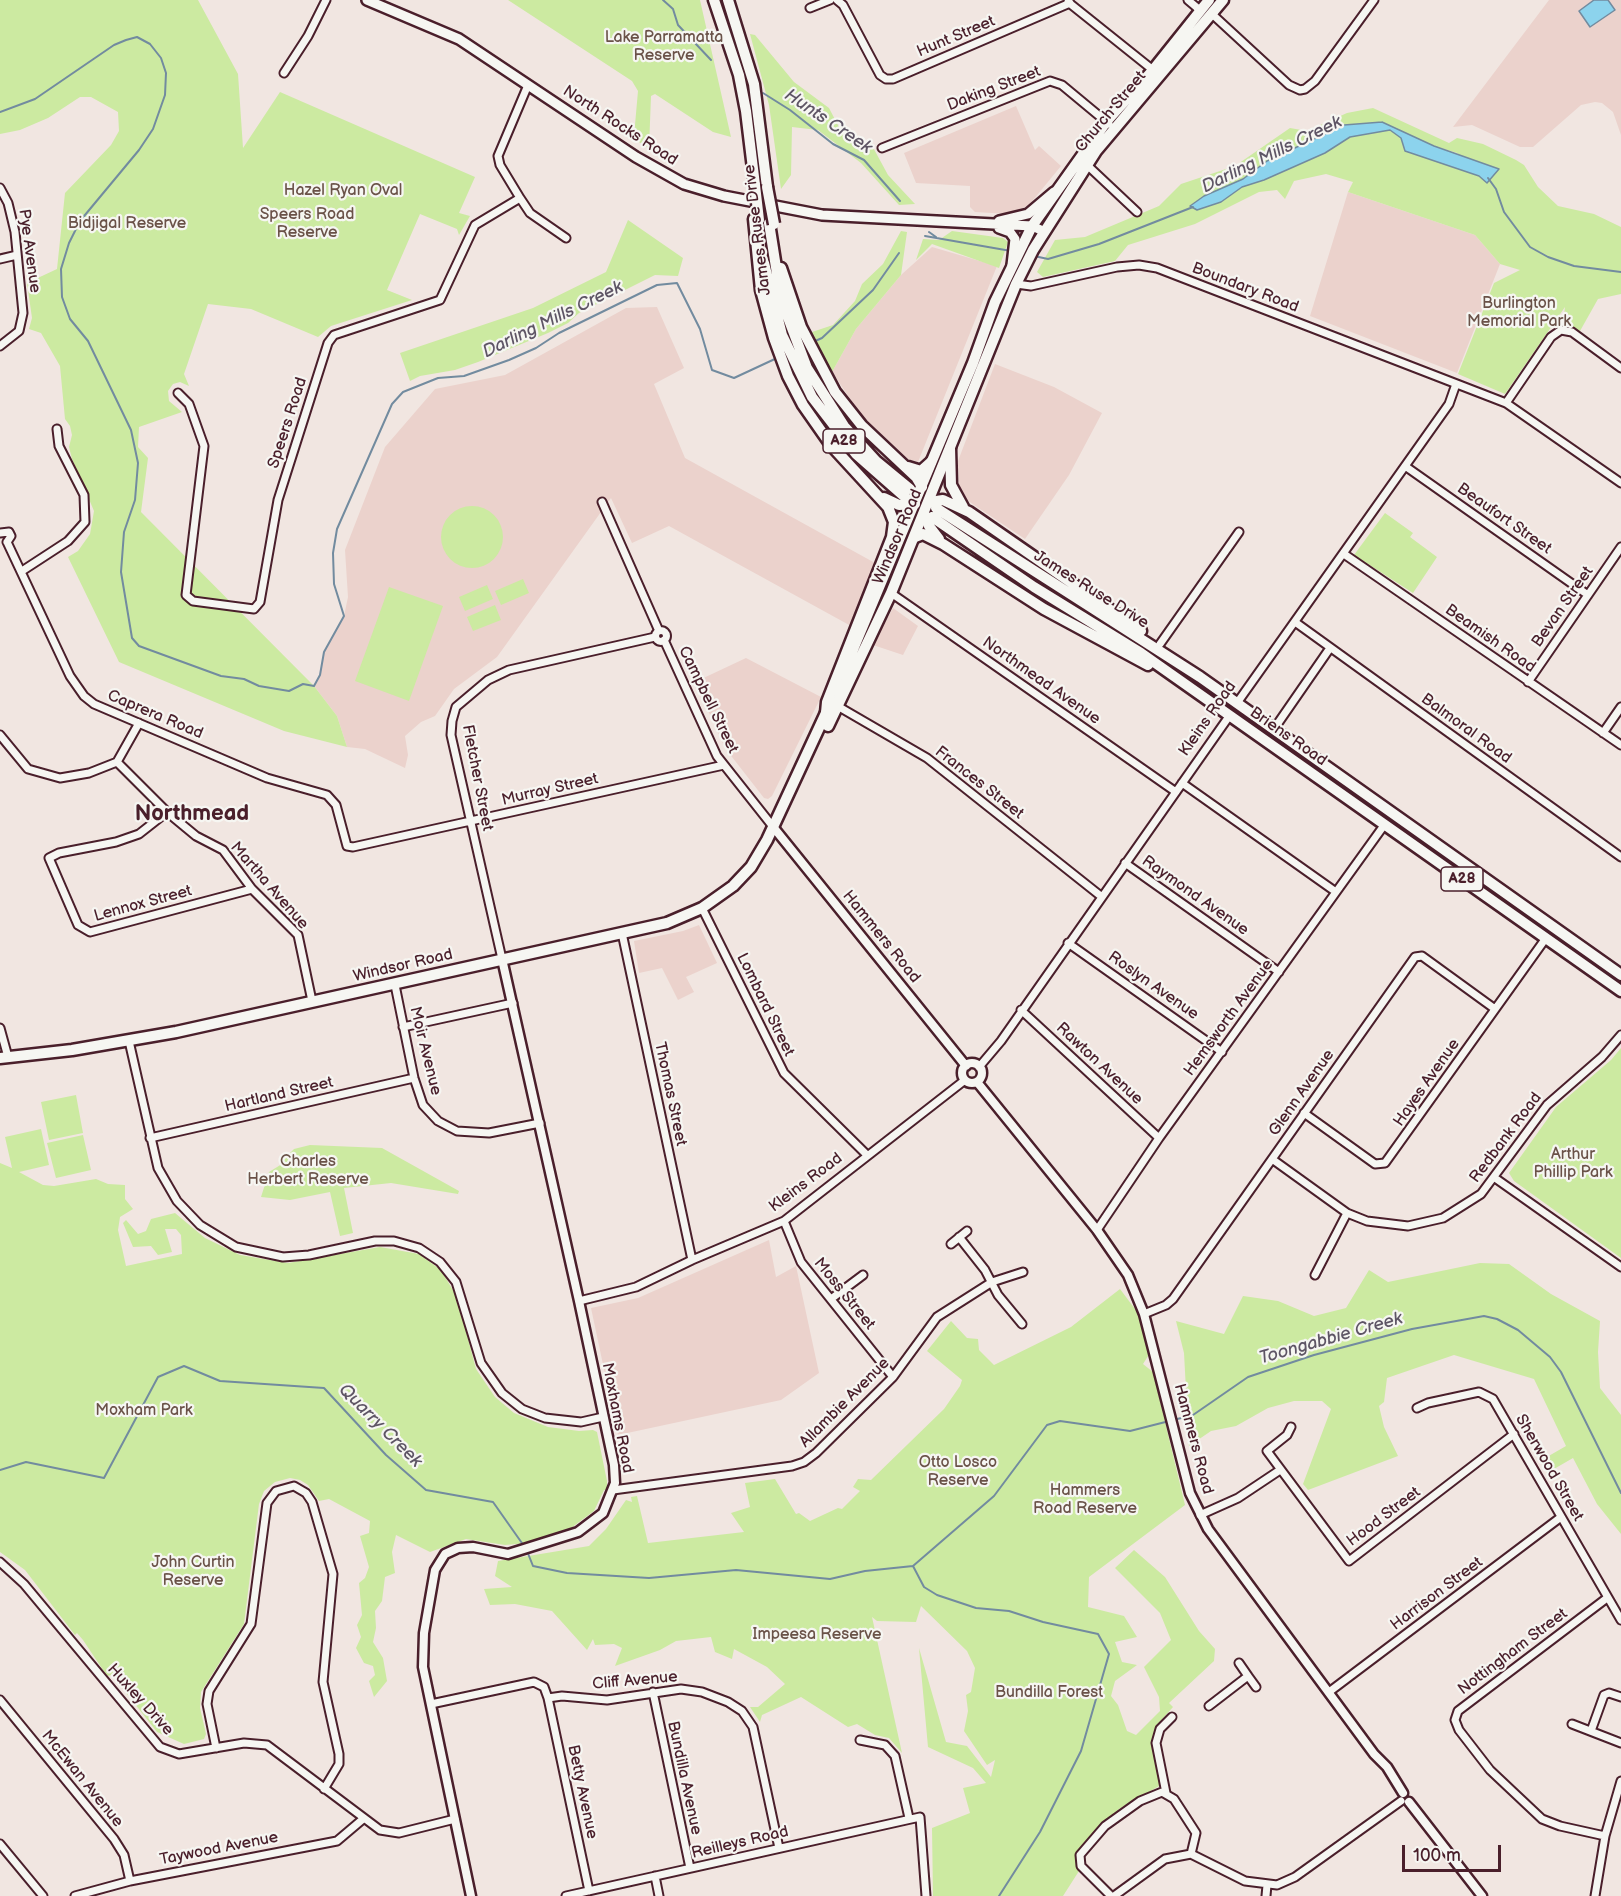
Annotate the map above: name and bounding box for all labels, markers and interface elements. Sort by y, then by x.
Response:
street label: Hunt Street [914,12,998,62]
park label: Lake Parramatta Reserve [605,28,723,66]
street label: Daking Street [945,62,1043,116]
street label: Church Street [1071,67,1151,157]
street label: North Rocks Road [559,82,681,170]
water label: Hunts Creek [780,85,876,159]
water label: Darling Mills Creek [1198,112,1346,198]
street label: James Ruse Drive [740,163,776,297]
park label: Hazel Ryan Oval [284,181,402,201]
park label: Speers Road Reserve [260,205,354,243]
street label: Pye Avenue [14,208,44,294]
park label: Bidjigal Reserve [68,214,186,234]
street label: Boundary Road [1189,259,1301,317]
water label: Darling Mills Creek [479,277,627,363]
park label: Burlington Memorial Park [1467,294,1571,332]
street label: Speers Road [264,375,312,471]
road number: A28 [823,429,865,453]
street label: Beaufort Street [1453,479,1555,559]
street label: Windsor Road [869,487,927,587]
street label: James Ruse Drive [1030,547,1152,633]
street label: Bevan Street [1528,563,1598,651]
street label: Beamish Road [1441,601,1539,677]
street label: Northmead Avenue [978,633,1104,729]
street label: Campbell Street [674,643,742,757]
street label: Kleins Road [1175,678,1241,760]
street label: Caprera Road [104,686,206,744]
street label: Balmoral Road [1417,690,1515,768]
street label: Briens Road [1246,703,1330,771]
street label: Fletcher Street [457,723,497,833]
street label: Frances Street [931,742,1027,824]
street label: Murray Street [500,770,600,810]
district label: Northmead [135,801,249,827]
street label: Martha Avenue [226,838,312,934]
street label: Raymond Avenue [1138,852,1252,940]
road number: A28 [1441,867,1483,891]
street label: Lennox Street [92,882,194,926]
street label: Hammers Road [838,887,924,987]
street label: Windsor Road [351,945,455,987]
street label: Roslyn Avenue [1104,948,1202,1024]
street label: Lombard Street [732,950,798,1060]
street label: Hemsworth Avenue [1180,956,1278,1080]
street label: Moir Avenue [405,1005,445,1097]
street label: Rawton Avenue [1052,1019,1146,1109]
street label: Hayes Avenue [1390,1036,1464,1130]
street label: Thomas Street [650,1040,690,1148]
street label: Glenn Avenue [1265,1046,1339,1140]
street label: Hartland Street [223,1073,335,1117]
street label: Redbank Road [1466,1089,1546,1187]
park label: Arthur Phillip Park [1533,1145,1613,1183]
street label: Kleins Road [765,1149,847,1217]
park label: Charles Herbert Reserve [247,1152,369,1190]
street label: Moss Street [809,1254,879,1334]
water label: Toongabbie Creek [1257,1308,1405,1370]
street label: Allambie Avenue [796,1354,894,1452]
street label: Moxhams Road [597,1361,637,1475]
water label: Quarry Creek [334,1380,426,1472]
street label: Hammers Road [1169,1382,1217,1496]
park label: Moxham Park [95,1401,193,1421]
street label: Sherwood Street [1511,1411,1587,1525]
park label: Otto Losco Reserve [919,1453,997,1491]
park label: Hammers Road Reserve [1033,1481,1137,1519]
street label: Hood Street [1343,1483,1425,1551]
park label: John Curtin Reserve [151,1553,235,1591]
street label: Harrison Street [1387,1553,1487,1635]
street label: Nottingham Street [1454,1605,1572,1699]
park label: Impeesa Reserve [753,1625,881,1645]
street label: Huxley Drive [103,1660,177,1740]
street label: Cliff Avenue [592,1668,678,1694]
park label: Bundilla Forest [995,1683,1103,1703]
street label: Bundilla Avenue [663,1719,705,1837]
street label: McEwan Avenue [37,1727,127,1831]
street label: Betty Avenue [563,1743,601,1841]
street label: Reilleys Road [690,1823,790,1863]
street label: Taywood Avenue [158,1828,280,1870]
scale bar [1405,1833,1504,1871]
text: 100 m [1413,1845,1461,1866]

